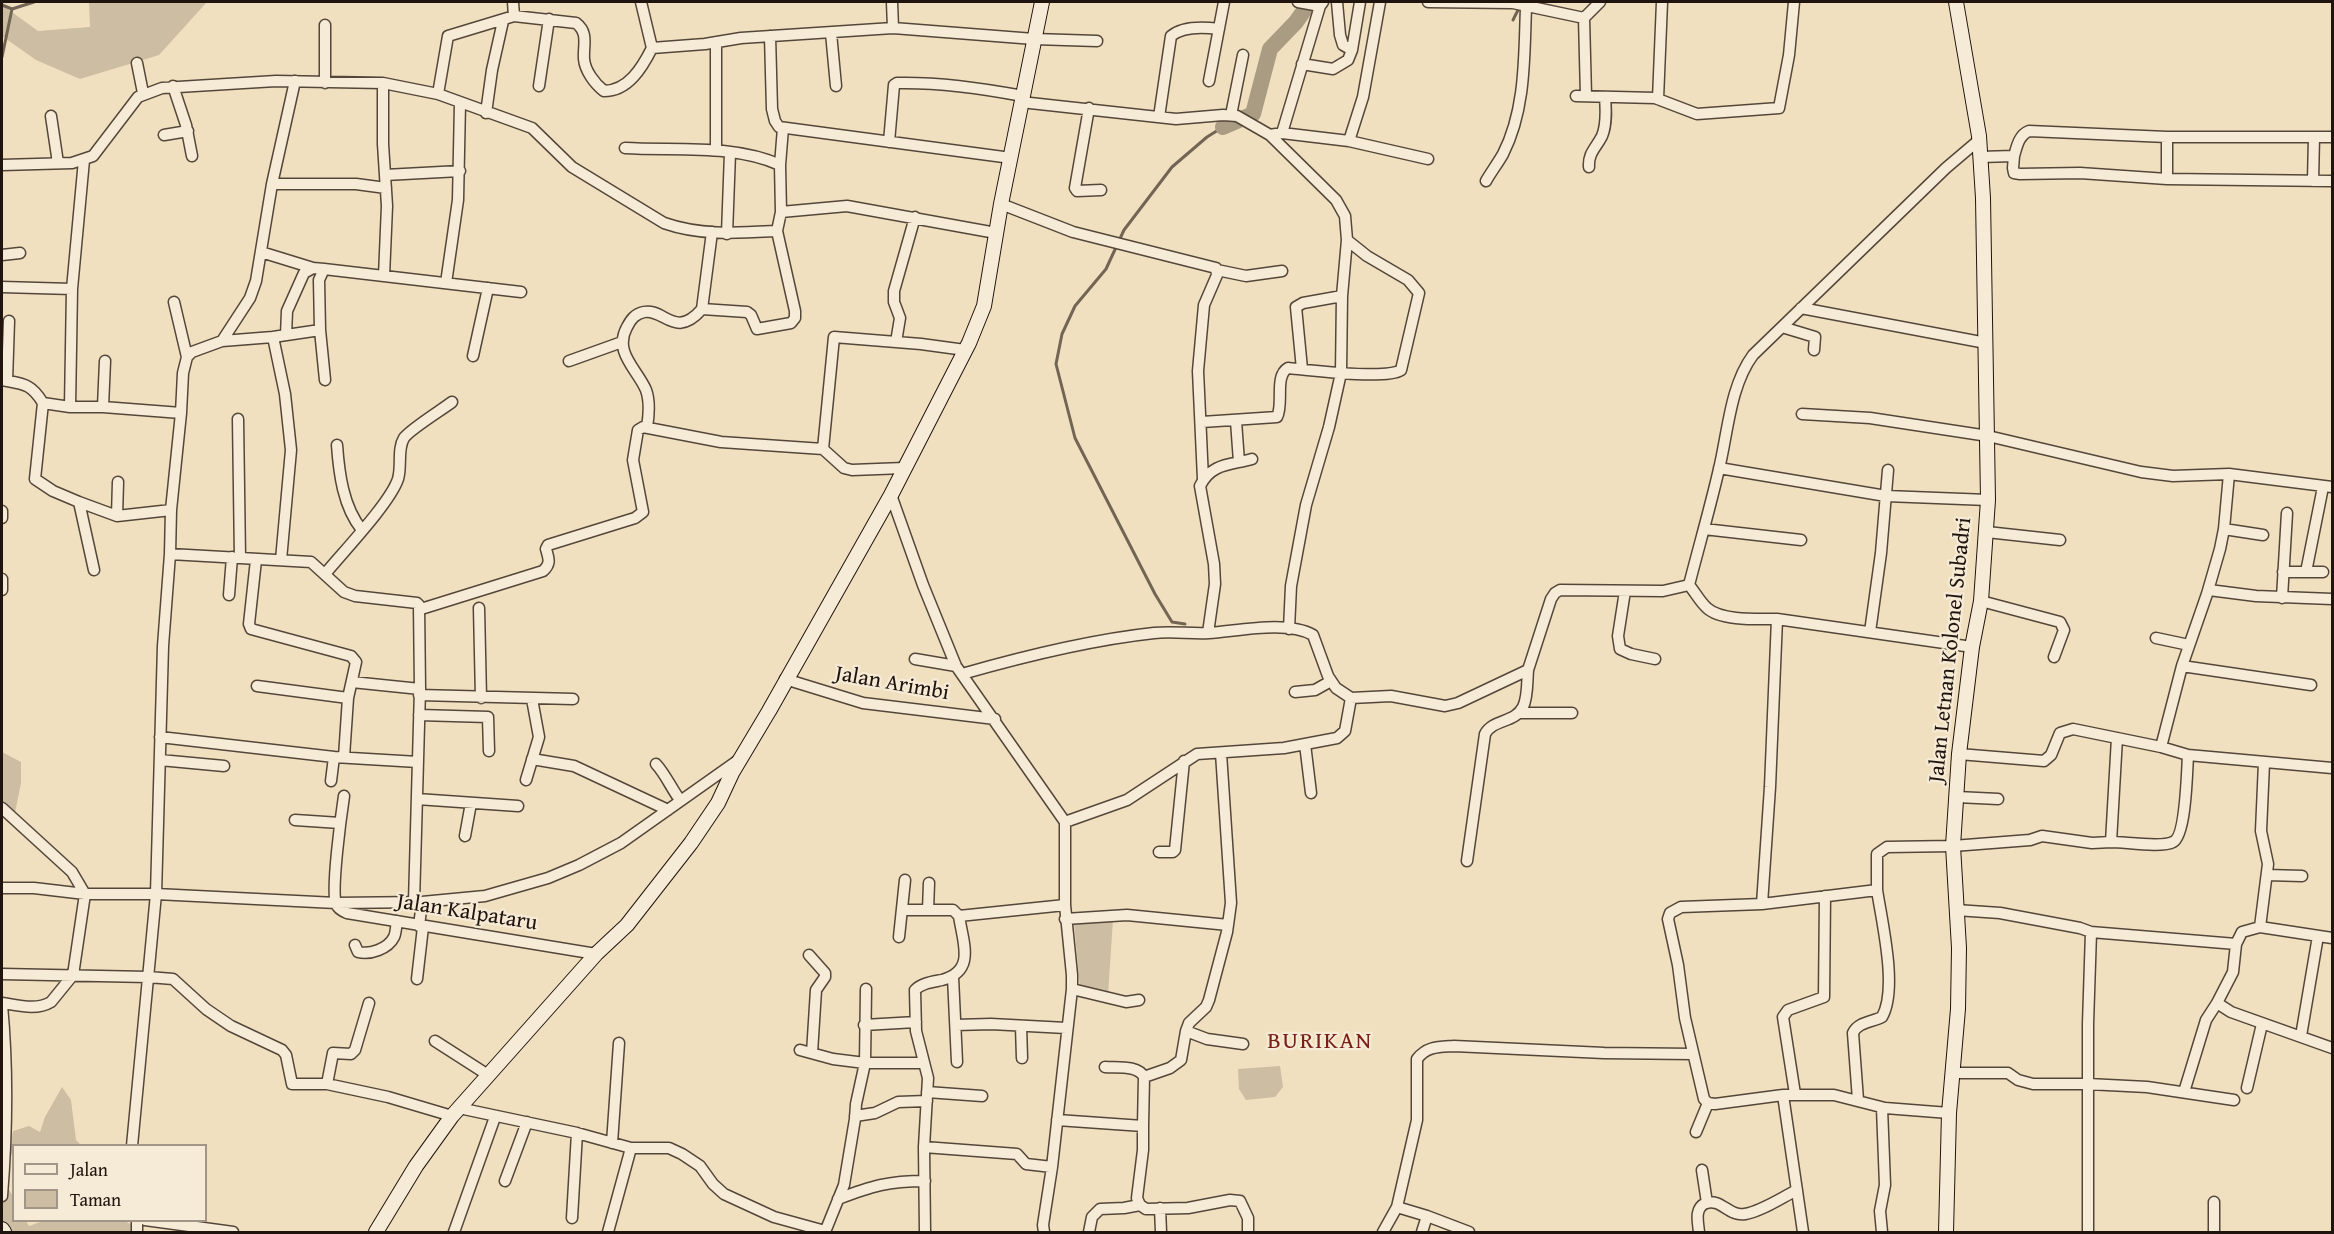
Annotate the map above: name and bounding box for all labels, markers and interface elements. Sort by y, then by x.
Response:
street label: Jalan Letnan Kolonel Subadri [1924,516,1978,784]
street label: Jalan Arimbi [833,661,951,707]
street label: Jalan Kalpataru [395,889,539,937]
district label: BURIKAN [1267,1028,1373,1056]
legend [12,1144,207,1222]
text: Jalan [70,1156,108,1183]
text: Taman [70,1186,121,1213]

